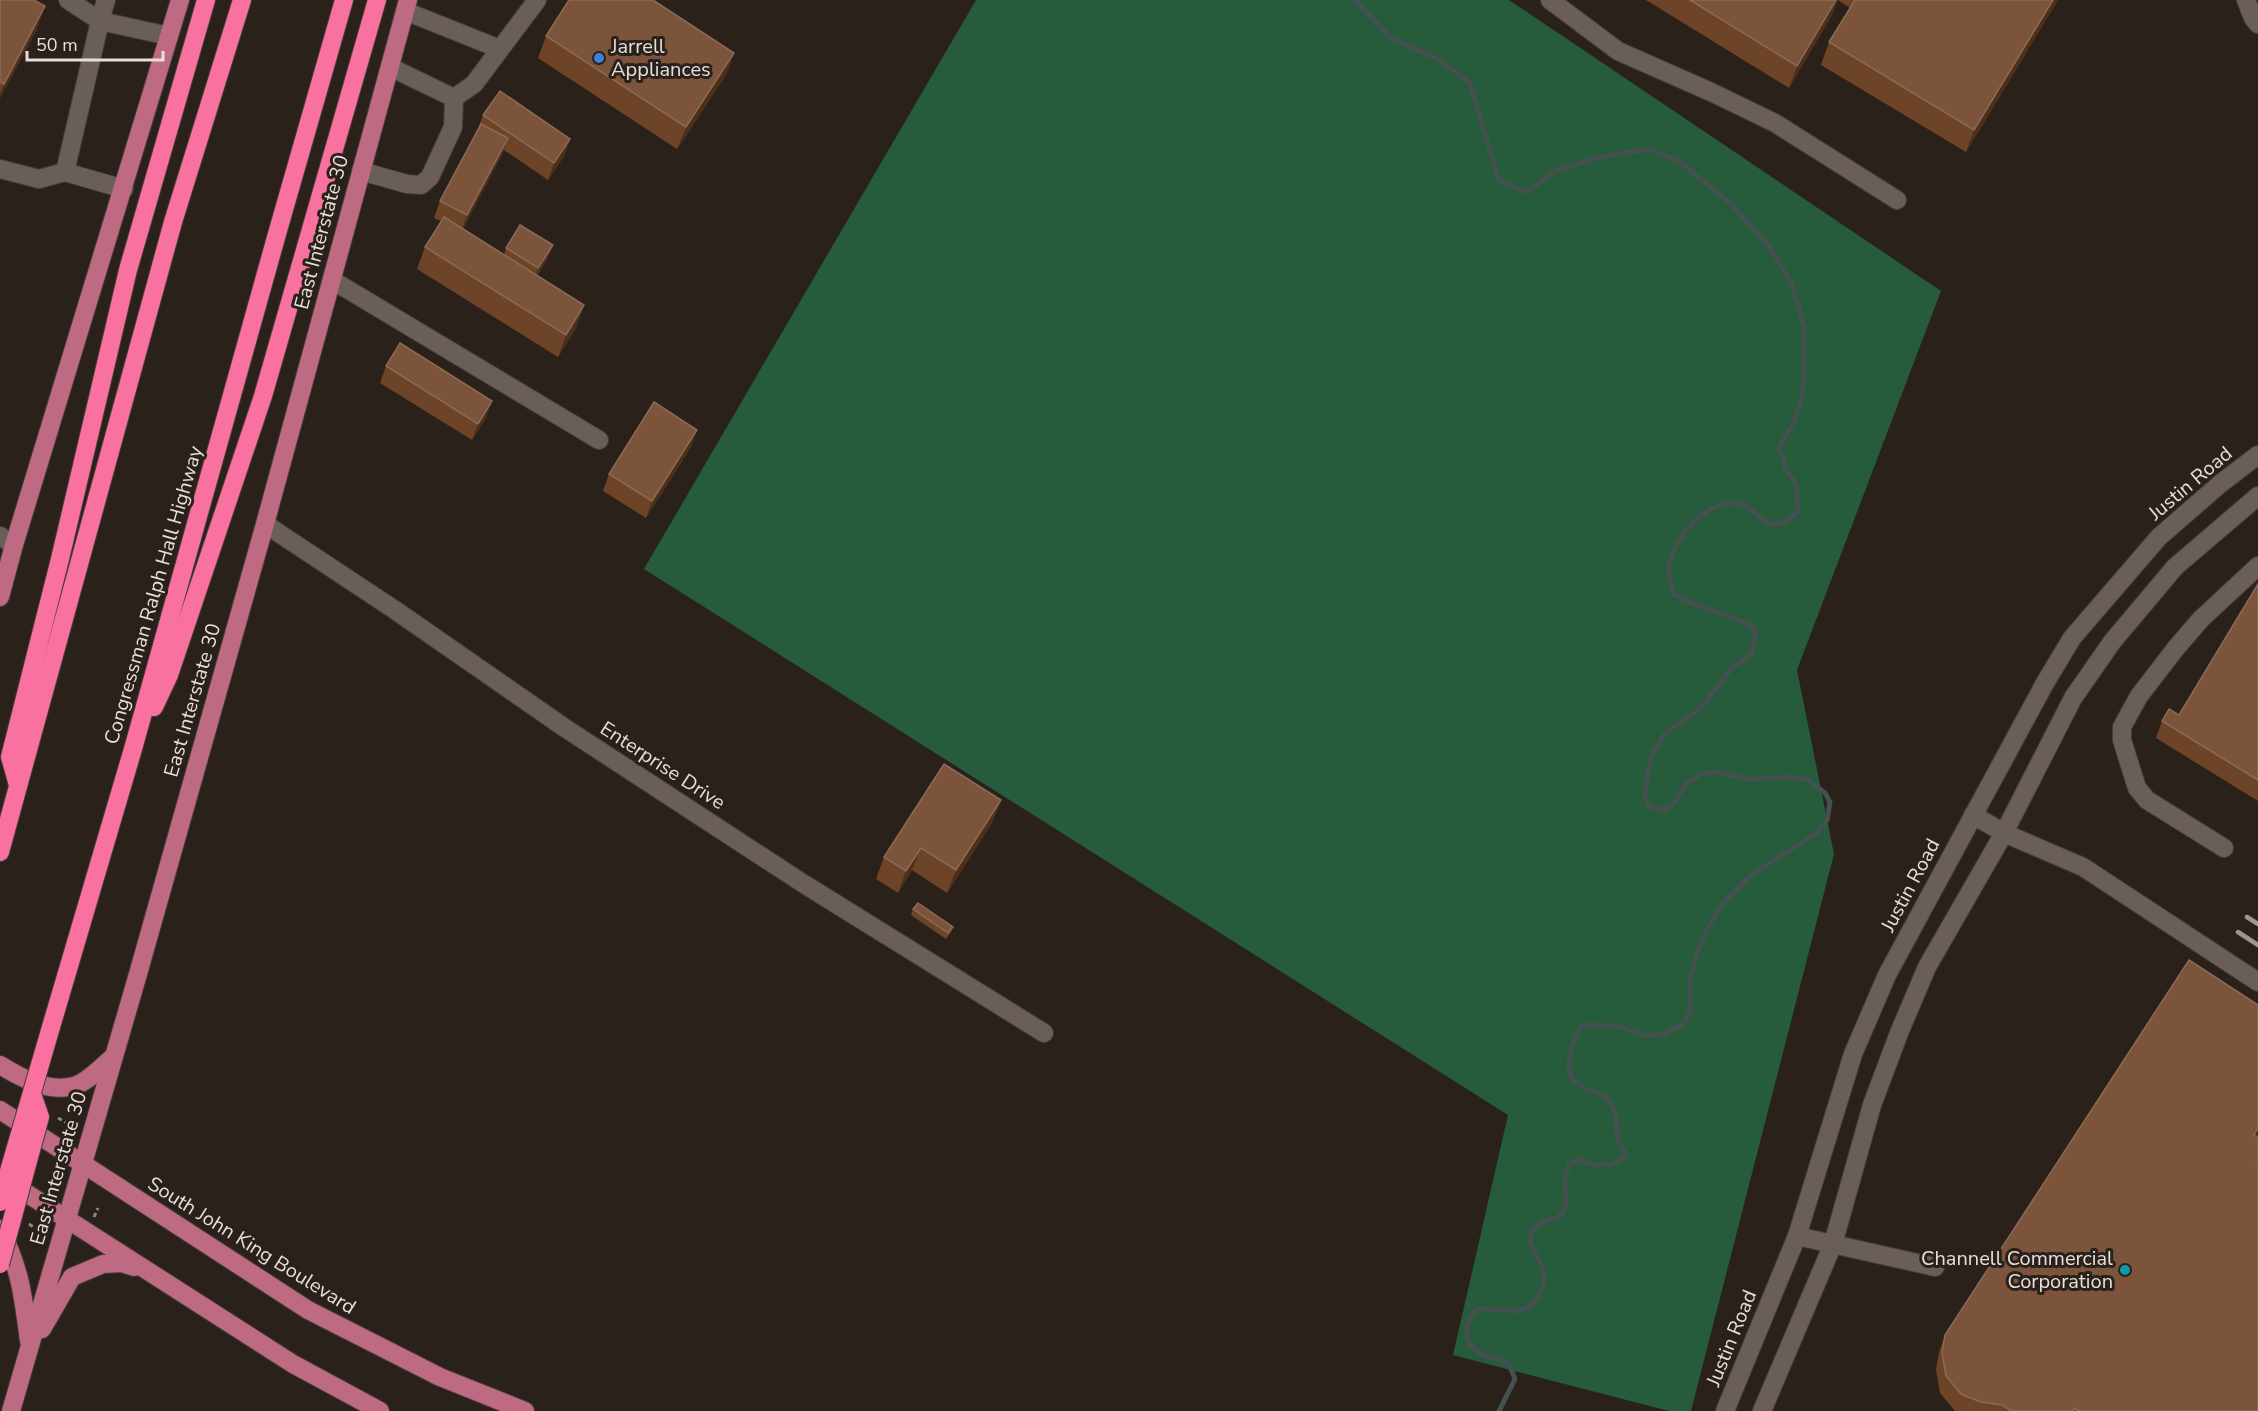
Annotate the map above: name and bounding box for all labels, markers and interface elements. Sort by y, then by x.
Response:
scale bar [27,24,164,62]
text: 50 m [36,33,78,57]
place label: Jarrell Appliances [610,33,711,83]
marker: Jarrell Appliances [592,51,606,65]
street label: East Interstate 30 [288,152,355,312]
street label: Justin Road [2142,440,2238,527]
street label: Congressman Ralph Hall Highway [98,442,209,747]
street label: East Interstate 30 [158,620,227,780]
street label: Enterprise Drive [595,715,730,816]
street label: Justin Road [1874,834,1946,937]
street label: East Interstate 30 [24,1088,93,1248]
street label: South John King Boulevard [143,1170,361,1321]
place label: Channell Commercial Corporation [1921,1245,2113,1295]
marker: Channell Commercial Corporation [2118,1263,2132,1277]
street label: Justin Road [1699,1286,1763,1391]

